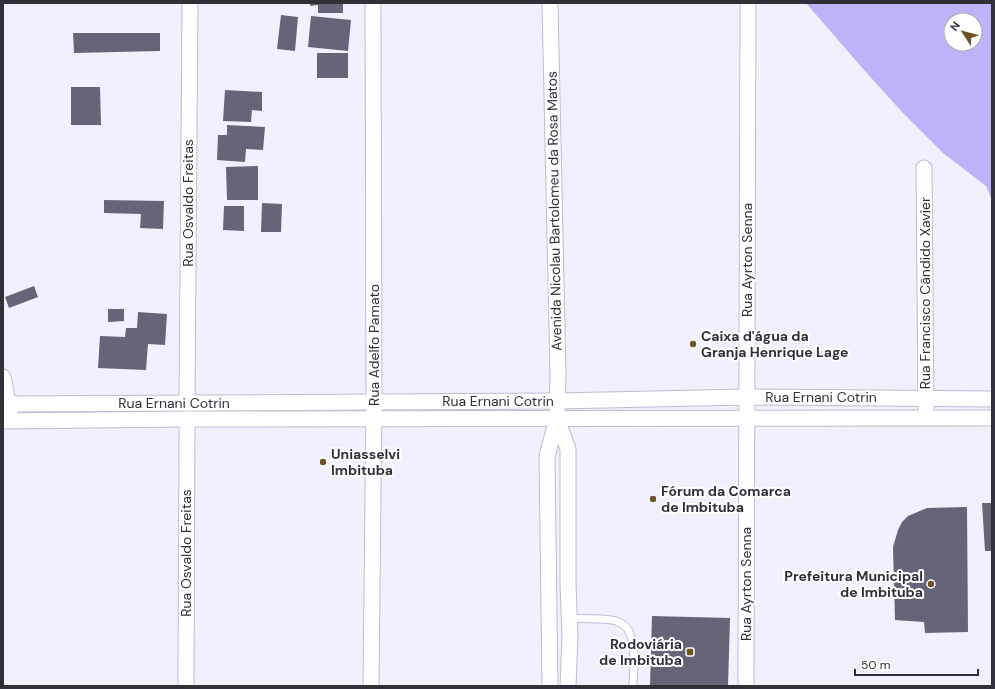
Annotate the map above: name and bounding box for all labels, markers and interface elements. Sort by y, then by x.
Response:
north arrow [943,12,983,52]
text: N [947,19,963,33]
street label: Avenida Nicolau Bartolomeu da Rosa Matos [543,71,565,351]
street label: Rua Osvaldo Freitas [179,139,197,267]
street label: Rua Francisco Cândido Xavier [916,197,934,389]
street label: Rua Ayrton Senna [738,203,756,317]
street label: Rua Adelfo Pamato [365,284,383,406]
place label: Caixa d'água da Granja Henrique Lage [701,327,848,361]
marker: Caixa d'água da Granja Henrique Lage [688,339,698,349]
street label: Rua Ernani Cotrin [765,388,877,406]
street label: Rua Ernani Cotrin [442,392,554,410]
street label: Rua Ernani Cotrin [118,394,230,412]
place label: Uniasselvi Imbituba [331,445,400,479]
marker: Uniasselvi Imbituba [318,457,328,467]
place label: Fórum da Comarca de Imbituba [661,482,791,516]
street label: Rua Osvaldo Freitas [177,489,195,617]
marker: Fórum da Comarca de Imbituba [648,494,658,504]
street label: Rua Ayrton Senna [737,527,755,641]
place label: Prefeitura Municipal de Imbituba [784,567,923,601]
marker: Prefeitura Municipal de Imbituba [926,579,936,589]
place label: Rodoviária de Imbituba [599,635,682,669]
marker: Rodoviária de Imbituba [685,647,695,657]
scale bar [855,651,978,677]
text: 50 m [861,657,890,673]

